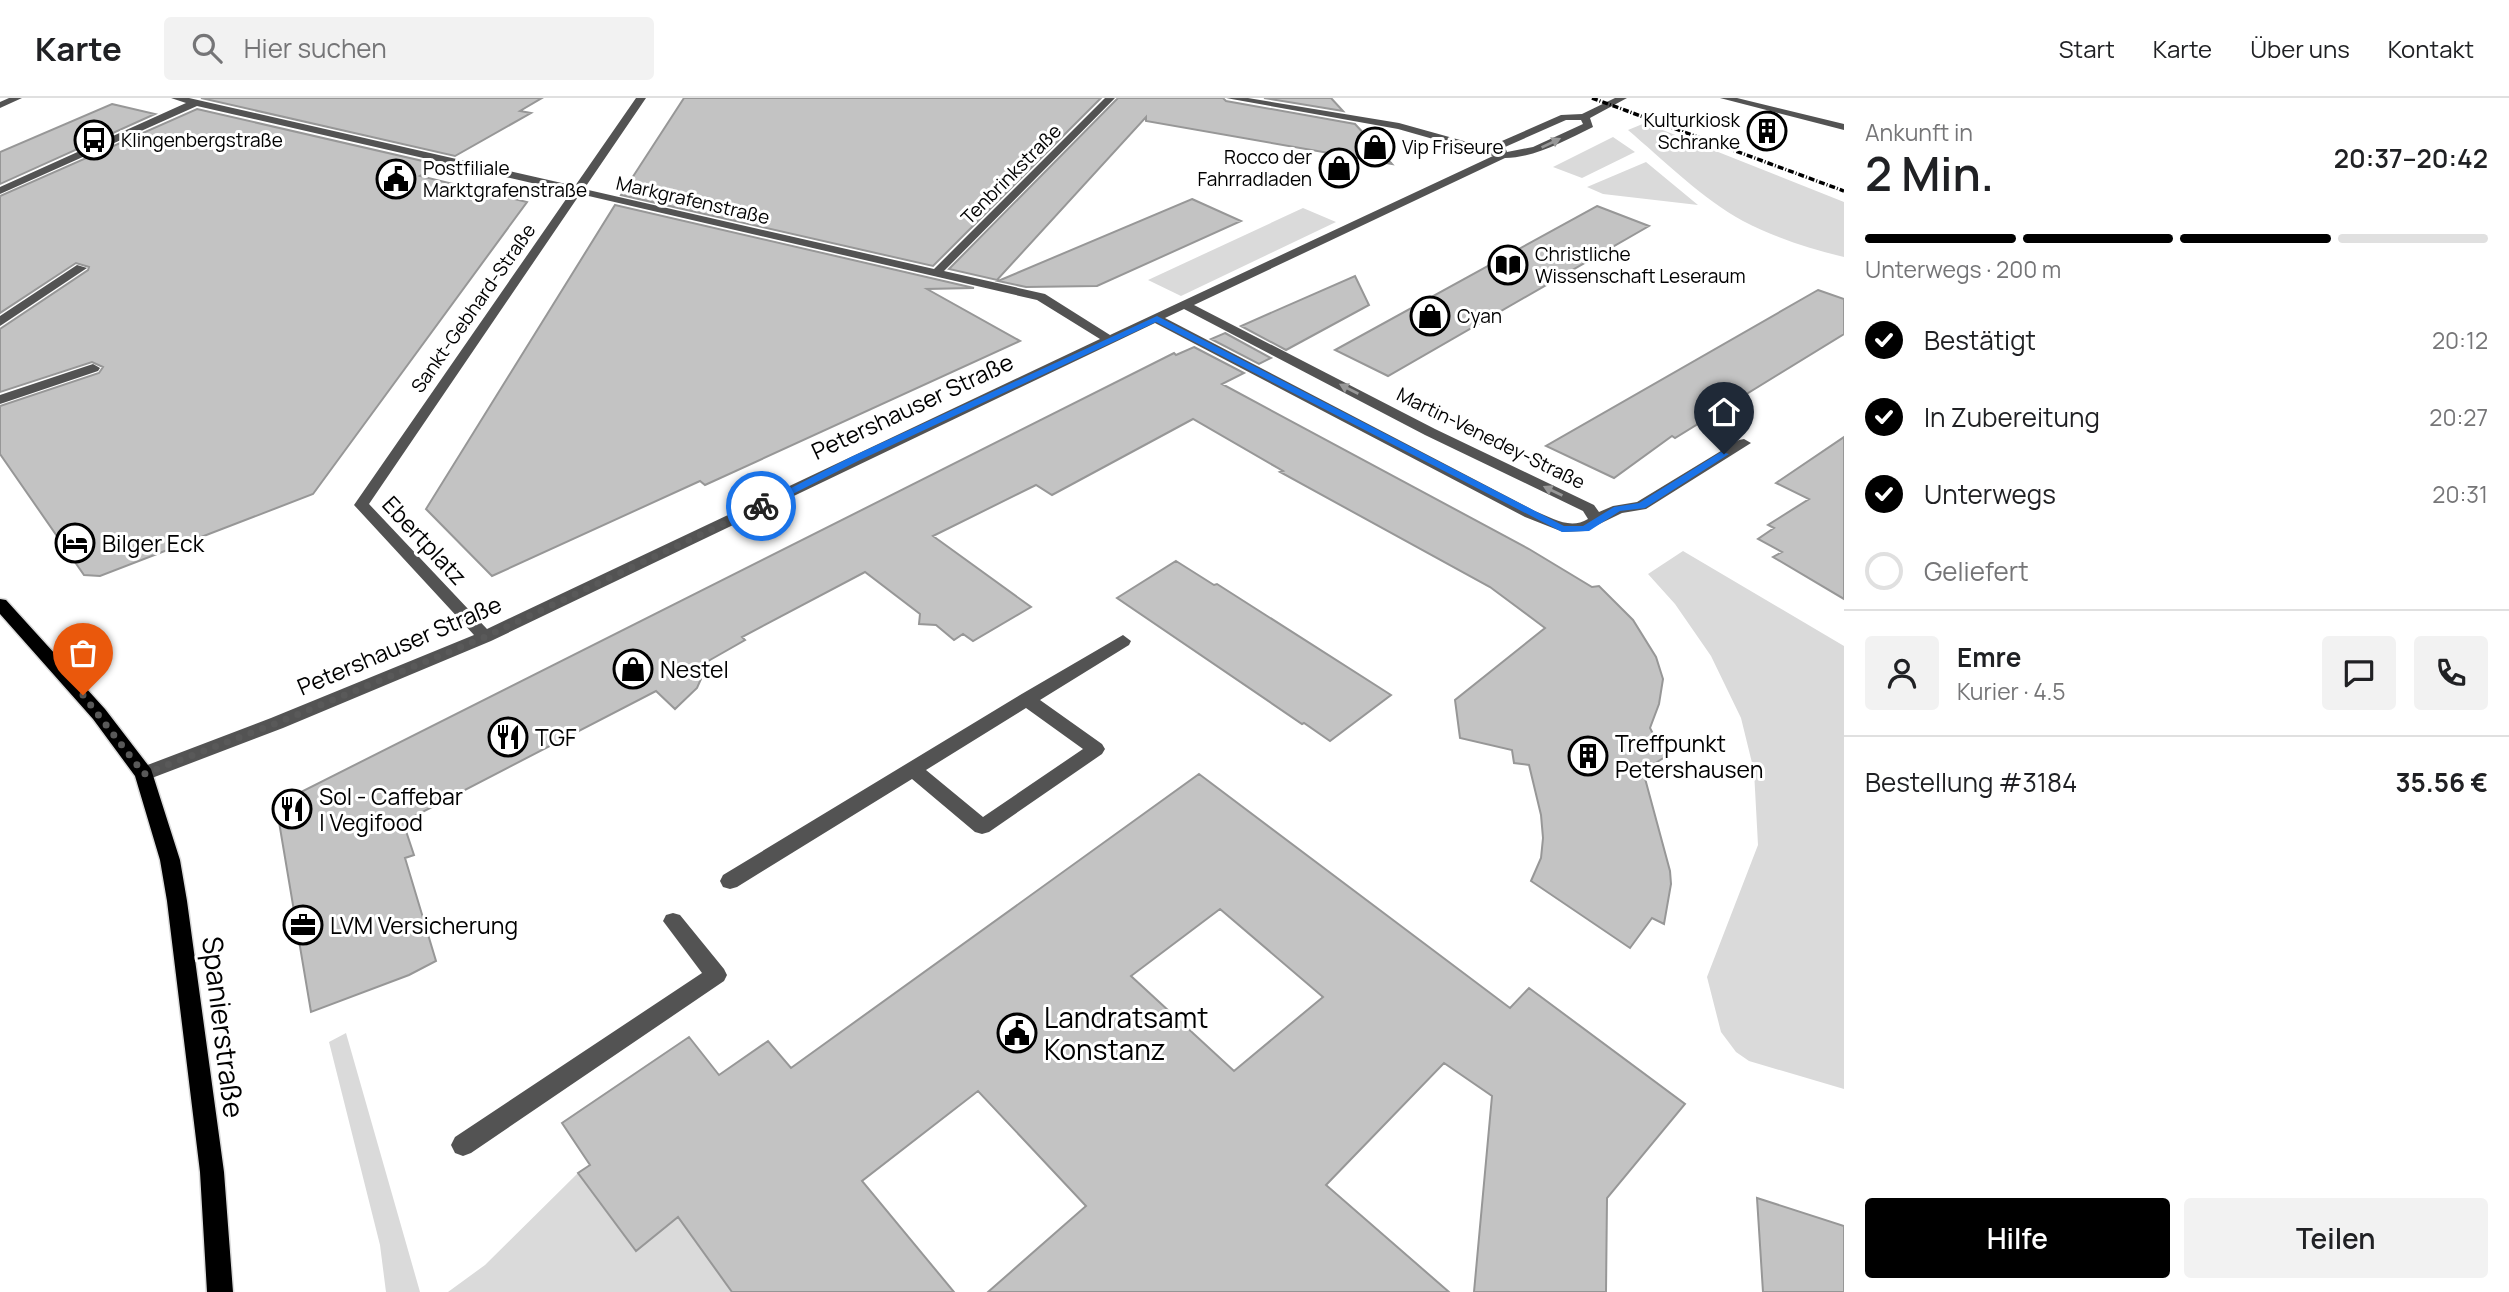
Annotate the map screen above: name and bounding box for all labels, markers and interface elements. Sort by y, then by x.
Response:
search box [164,17,654,80]
text: Karte [35,26,122,71]
icon: search [188,29,226,67]
text: Hier suchen [244,30,387,66]
text: Start [2059,32,2115,65]
text: Karte [2153,32,2212,65]
text: Über uns [2250,32,2350,65]
text: Kontakt [2388,32,2474,65]
place label: Kulturkiosk Schranke [1644,107,1741,155]
building icon: Kulturkiosk Schranke [1746,110,1788,152]
text: Ankunft in [1865,116,1973,148]
street label: Tenbrinkstraße [955,118,1067,230]
bus stop icon: Klingenbergstraße [73,119,115,161]
shop icon: Vip Friseure [1354,126,1396,168]
place label: Klingenbergstraße [121,127,283,153]
place label: Vip Friseure [1402,134,1504,160]
one-way arrow [1541,137,1561,149]
text: 20:37–20:42 [2334,140,2488,176]
text: 2 Min. [1865,142,1994,205]
place label: Rocco der Fahrradladen [1197,144,1312,192]
shop icon: Rocco der Fahrradladen [1318,147,1360,189]
place label: Postfiliale Marktgrafenstraße [423,155,587,203]
public building icon: Postfiliale Marktgrafenstraße [375,158,417,200]
street label: Markgrafenstraße [614,170,772,230]
street label: Sankt-Gebhard-Straße [405,218,541,398]
place label: Christliche Wissenschaft Leseraum [1535,241,1746,289]
library icon: Christliche Wissenschaft Leseraum [1487,244,1529,286]
text: Unterwegs · 200 m [1865,253,2061,285]
shop icon: Cyan [1409,295,1451,337]
place label: Cyan [1457,303,1502,329]
icon: check [1865,321,1903,359]
text: Bestätigt [1924,322,2036,358]
text: 20:12 [2432,324,2488,356]
street label: Petershauser Straße [806,345,1018,467]
street label: Martin-Venedey-Straße [1393,381,1589,495]
pin [1694,382,1754,454]
one-way arrow [1339,384,1359,395]
icon: home [1705,393,1743,431]
icon: check [1865,398,1903,436]
text: In Zubereitung [1924,399,2100,435]
text: 20:27 [2429,401,2488,433]
courier [726,471,796,541]
icon: check [1865,475,1903,513]
text: Unterwegs [1924,476,2056,512]
text: 20:31 [2432,478,2488,510]
one-way arrow [1543,485,1563,496]
icon: bike [742,487,780,525]
street label: Ebertplatz [376,489,474,591]
hotel icon: Bilger Eck [54,522,96,564]
place label: Bilger Eck [102,527,205,559]
text: Geliefert [1924,553,2029,589]
street label: Petershauser Straße [292,587,506,703]
pin [53,623,113,695]
icon: bag [64,634,102,672]
button: person [1865,636,1939,710]
button: chat [2322,636,2396,710]
button: phone [2414,636,2488,710]
text: Emre [1957,639,2021,675]
shop icon: Nestel [612,648,654,690]
place label: Nestel [660,653,729,685]
text: Kurier · 4.5 [1957,675,2066,707]
restaurant icon: TGF [487,716,529,758]
place label: TGF [535,721,577,753]
place label: Treffpunkt Petershausen [1615,727,1763,785]
building icon: Treffpunkt Petershausen [1567,735,1609,777]
text: Bestellung #3184 [1865,764,2077,800]
text: 35.56 € [2395,764,2488,800]
place label: Sol - Caffebar | Vegifood [319,780,463,838]
restaurant icon: Sol - Caffebar | Vegifood [271,788,313,830]
office icon: LVM Versicherung [282,904,324,946]
place label: LVM Versicherung [330,909,518,941]
street label: Spanierstraße [194,934,254,1120]
place label: Landratsamt Konstanz [1044,998,1209,1068]
public building icon: Landratsamt Konstanz [996,1012,1038,1054]
button: Hilfe [1865,1198,2170,1278]
button: Teilen [2184,1198,2488,1278]

